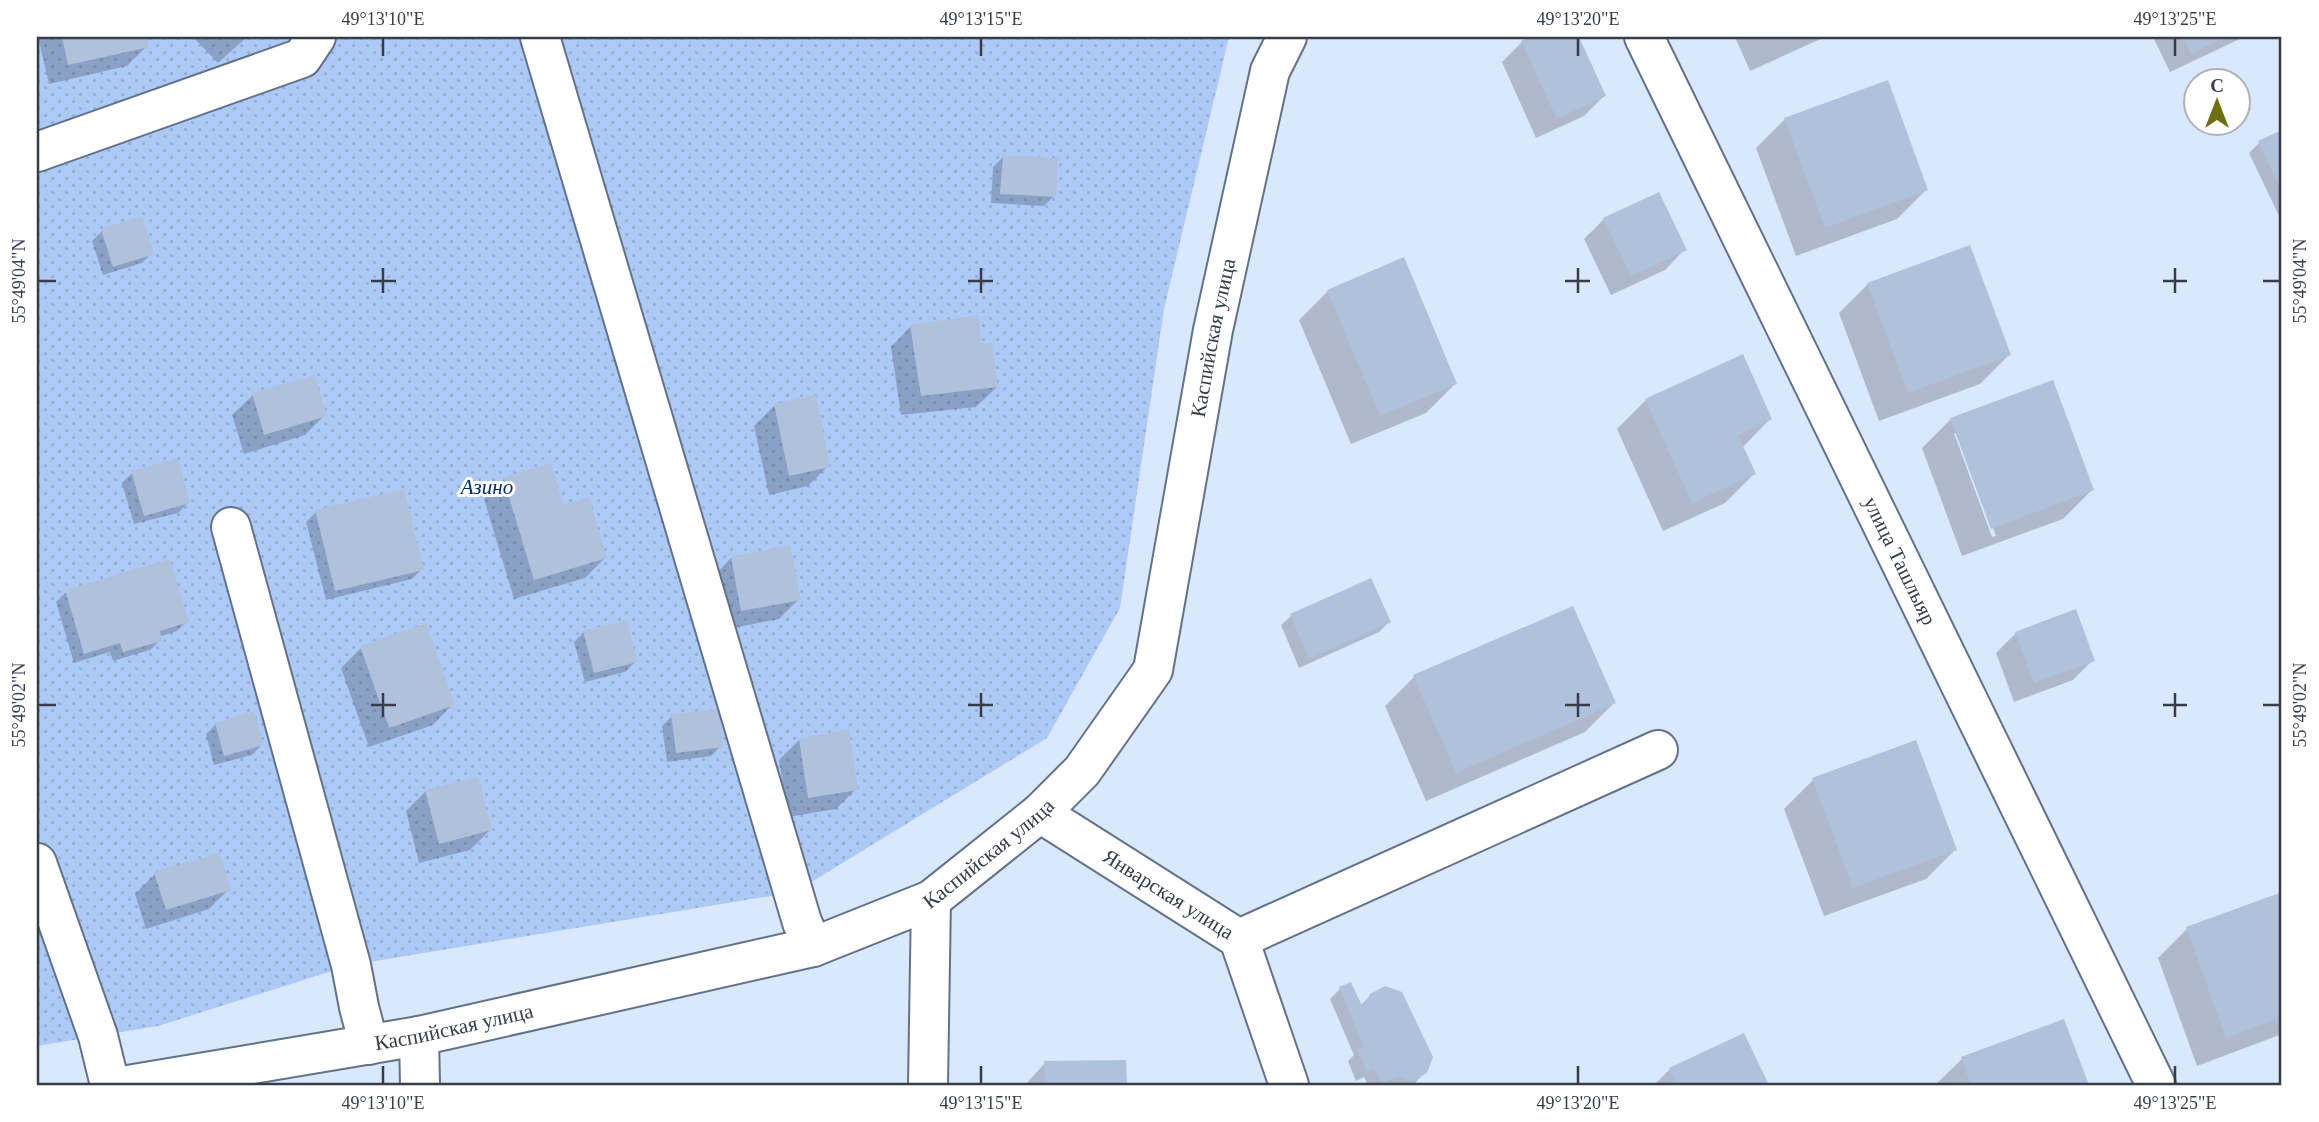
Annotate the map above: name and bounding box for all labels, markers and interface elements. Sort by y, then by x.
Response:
text: 49°13'10"E [342,9,424,29]
text: 49°13'15"E [940,9,1022,29]
text: 49°13'20"E [1537,9,1619,29]
text: 49°13'25"E [2134,9,2216,29]
north arrow [2182,66,2252,136]
text: С [2210,75,2224,96]
text: 55°49'04"N [9,239,29,323]
text: 55°49'04"N [2290,239,2310,323]
street label: Каспийская улица [1186,255,1241,419]
park label: Азино [459,475,513,499]
street label: улица Ташлыяр [1858,493,1941,629]
text: 55°49'02"N [9,663,29,747]
text: 55°49'02"N [2290,663,2310,747]
street label: Каспийская улица [918,793,1060,914]
street label: Январская улица [1099,844,1239,945]
street label: Каспийская улица [373,998,536,1055]
text: 49°13'10"E [342,1093,424,1113]
text: 49°13'15"E [940,1093,1022,1113]
text: 49°13'20"E [1537,1093,1619,1113]
text: 49°13'25"E [2134,1093,2216,1113]

